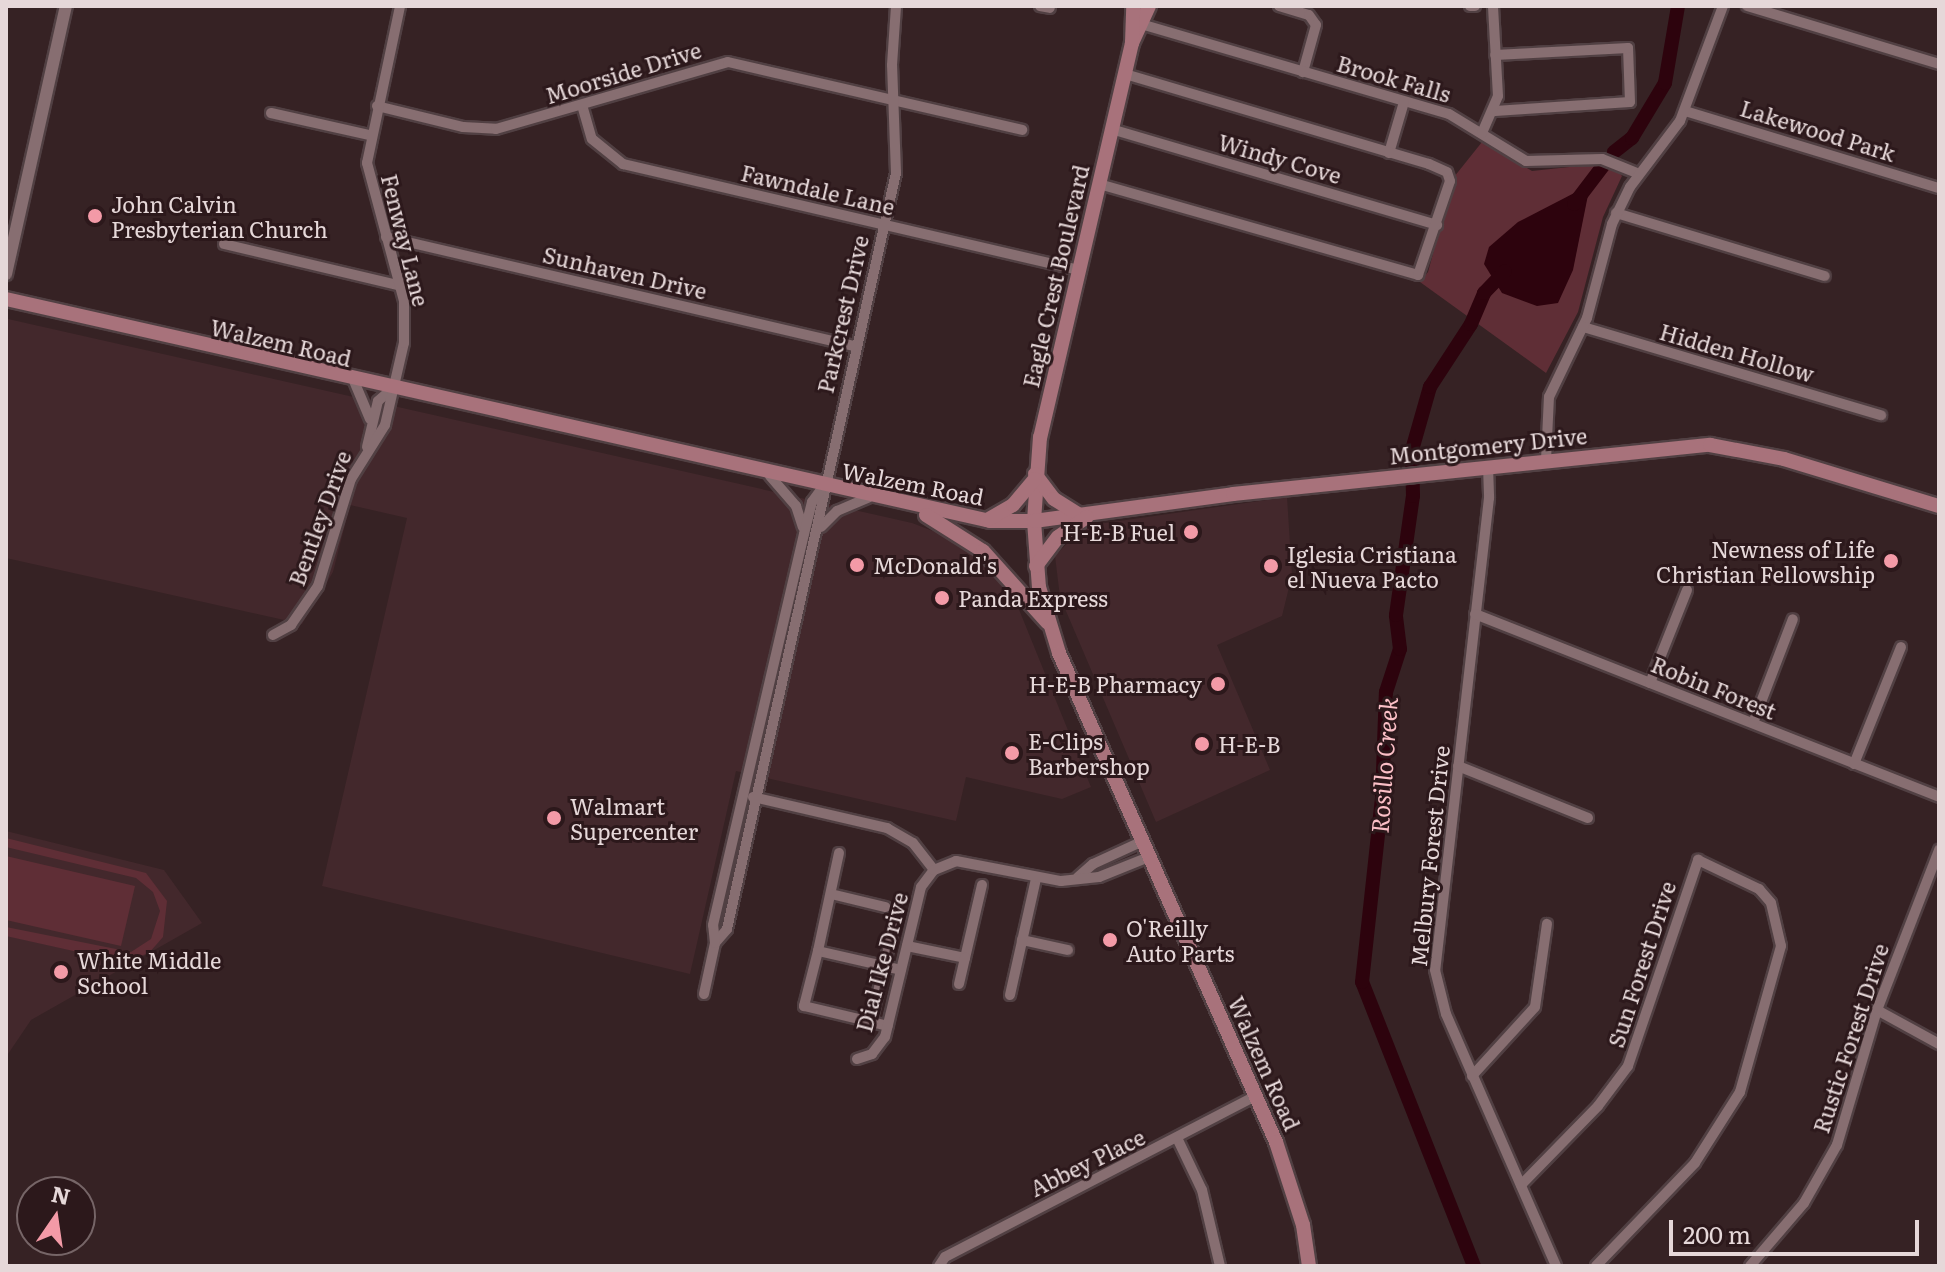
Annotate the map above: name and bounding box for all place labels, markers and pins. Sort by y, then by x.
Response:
place label: John Calvin Presbyterian Church [111,190,328,242]
marker: John Calvin Presbyterian Church [86,207,104,225]
place label: H-E-B Fuel [1063,519,1175,545]
marker: H-E-B Fuel [1182,523,1200,541]
place label: Newness of Life Christian Fellowship [1656,535,1875,586]
place label: Iglesia Cristiana el Nueva Pacto [1287,540,1457,592]
place label: McDonald's [873,552,997,578]
marker: Newness of Life Christian Fellowship [1882,552,1900,570]
marker: McDonald's [848,556,866,574]
marker: Iglesia Cristiana el Nueva Pacto [1262,557,1280,575]
place label: Panda Express [958,585,1108,611]
marker: Panda Express [933,589,951,607]
place label: H-E-B Pharmacy [1028,671,1202,697]
marker: H-E-B Pharmacy [1209,675,1227,693]
place label: E-Clips Barbershop [1028,727,1150,778]
place label: H-E-B [1218,731,1281,757]
marker: H-E-B [1193,735,1211,753]
marker: E-Clips Barbershop [1003,744,1021,762]
place label: Walmart Supercenter [570,792,698,844]
marker: Walmart Supercenter [545,809,563,827]
place label: O'Reilly Auto Parts [1126,914,1234,966]
marker: O'Reilly Auto Parts [1101,931,1119,949]
place label: White Middle School [77,946,221,998]
marker: White Middle School [52,963,70,981]

